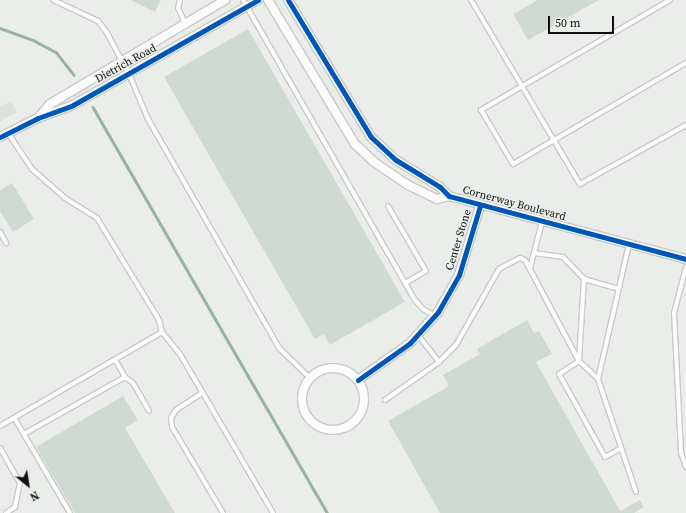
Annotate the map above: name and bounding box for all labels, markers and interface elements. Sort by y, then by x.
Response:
scale bar [550,8,616,34]
text: 50 m [555,15,581,31]
street label: Dietrich Road [93,42,159,86]
street label: Cornerway Boulevard [461,184,567,224]
street label: Center Stone [443,208,475,272]
north arrow [8,465,48,505]
text: N [27,487,41,504]

